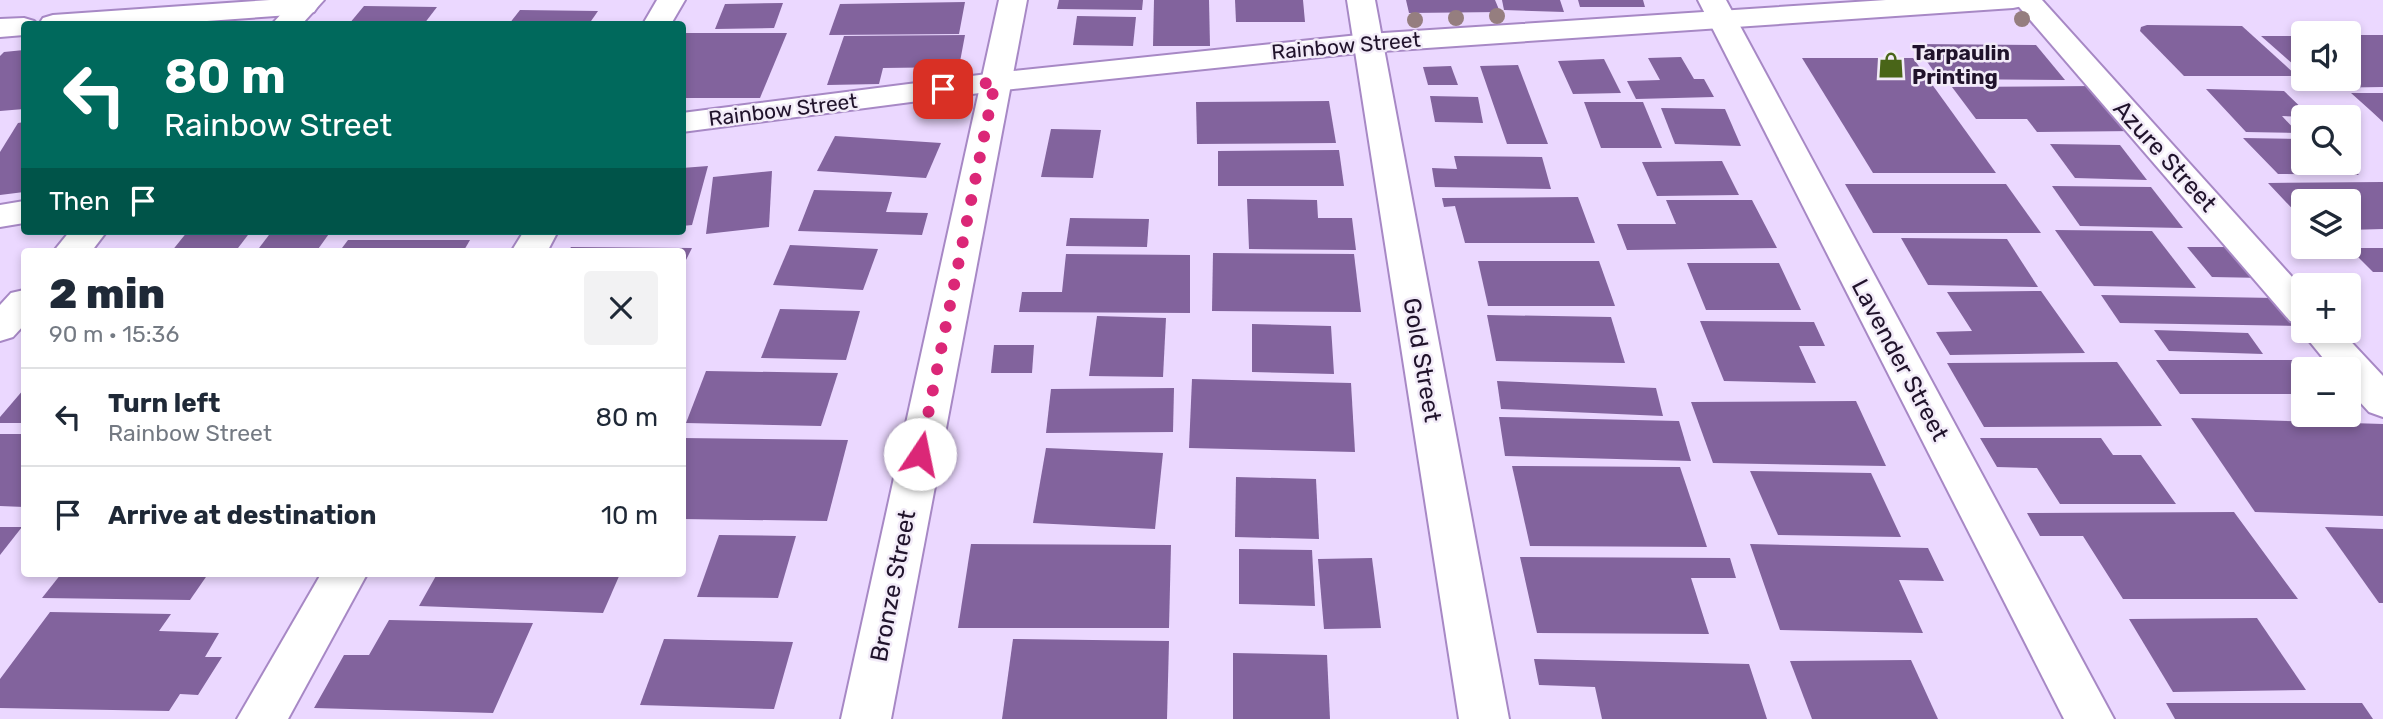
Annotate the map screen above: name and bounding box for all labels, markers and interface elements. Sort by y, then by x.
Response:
map controls [2291,21,2361,427]
button: sound [2291,21,2361,91]
street label: Rainbow Street [1270,27,1422,64]
place label: Tarpaulin Printing [1912,40,2010,89]
text: 80 m [164,47,286,105]
icon: left [49,49,140,140]
shop icon: Tarpaulin Printing [1876,50,1906,80]
pin [913,59,973,119]
icon: arrive [924,70,962,108]
street label: Rainbow Street [707,88,859,131]
street label: Azure Street [2108,94,2222,218]
button: search [2291,105,2361,175]
text: Rainbow Street [164,106,392,144]
icon: arrive [124,182,162,220]
text: Then [49,186,110,217]
button: layers [2291,189,2361,259]
text: 2 min [49,269,165,319]
button: close [584,271,658,345]
button: + [2291,273,2361,343]
street label: Lavender Street [1846,274,1954,446]
street label: Gold Street [1397,296,1447,424]
text: 90 m · 15:36 [49,320,179,348]
button: − [2291,357,2361,427]
text: Turn left [108,388,220,419]
icon: left [49,398,87,436]
text: 80 m [595,402,658,433]
position arrow [883,417,957,491]
text: Rainbow Street [108,419,272,447]
icon: arrive [49,496,87,534]
text: Arrive at destination [108,500,376,531]
text: 10 m [601,500,658,531]
street label: Bronze Street [865,508,921,664]

